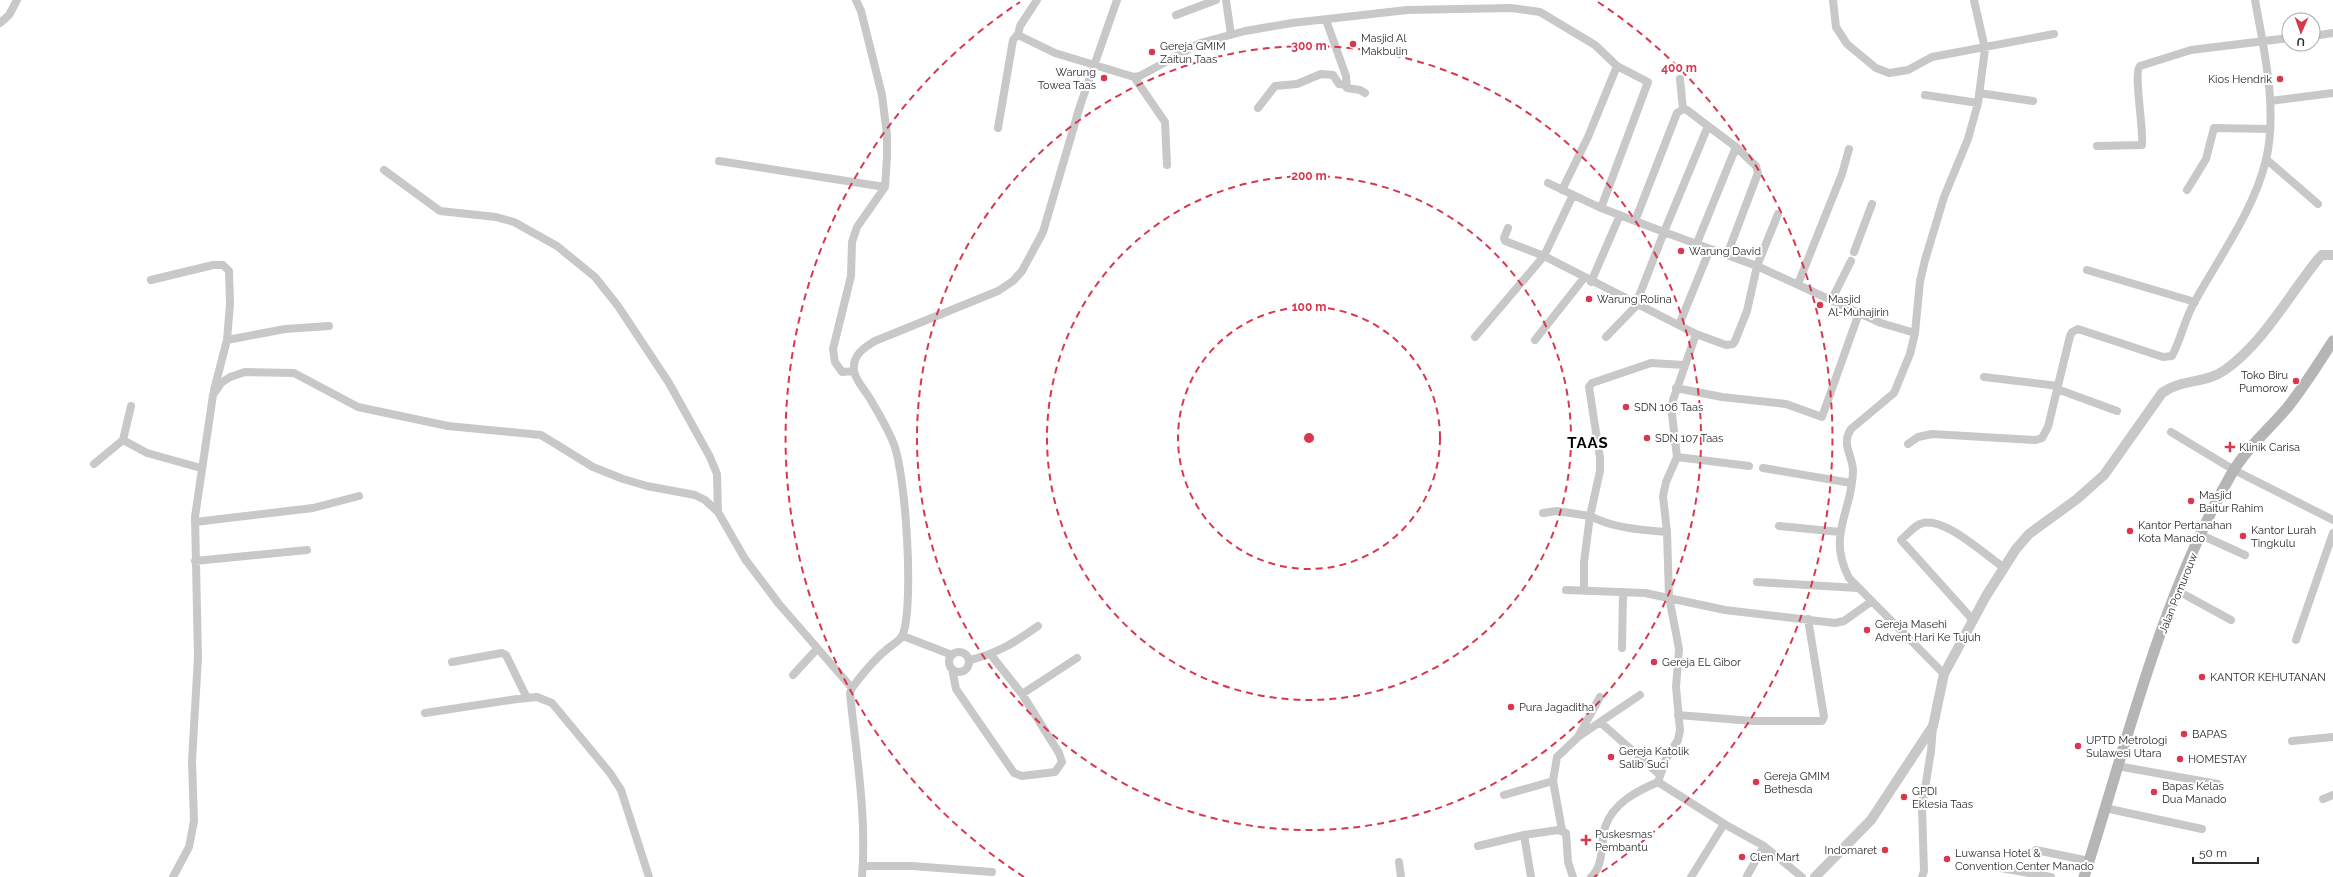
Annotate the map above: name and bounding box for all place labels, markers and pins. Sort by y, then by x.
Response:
place label: Masjid Al Makbulin [1361,32,1408,58]
marker: Masjid Al Makbulin [1348,39,1358,49]
place label: Gereja GMIM Zaitun Taas [1160,40,1226,66]
marker: Gereja GMIM Zaitun Taas [1147,47,1157,57]
place label: Warung Towea Taas [1038,66,1096,92]
marker: Warung Towea Taas [1099,73,1109,83]
place label: Kios Hendrik [2208,73,2272,86]
marker: Kios Hendrik [2275,74,2285,84]
place label: Warung David [1689,245,1761,258]
marker: Warung David [1676,246,1686,256]
place label: Warung Rolina [1597,293,1672,306]
place label: Masjid Al-Muhajirin [1828,293,1889,319]
marker: Warung Rolina [1584,294,1594,304]
marker: Masjid Al-Muhajirin [1815,300,1825,310]
place label: Toko Biru Pumorow [2239,369,2288,395]
marker: Toko Biru Pumorow [2291,376,2301,386]
place label: SDN 106 Taas [1634,401,1703,414]
marker: SDN 106 Taas [1621,402,1631,412]
centre of rings [1302,431,1316,445]
place label: SDN 107 Taas [1655,432,1723,445]
marker: SDN 107 Taas [1642,433,1652,443]
marker: Klinik Carisa [2224,441,2236,453]
place label: Klinik Carisa [2239,441,2300,454]
place label: Masjid Baitur Rahim [2199,489,2263,515]
marker: Masjid Baitur Rahim [2186,496,2196,506]
place label: Kantor Pertanahan Kota Manado [2138,519,2232,545]
place label: Kantor Lurah Tingkulu [2251,524,2316,550]
marker: Kantor Pertanahan Kota Manado [2125,526,2135,536]
marker: Kantor Lurah Tingkulu [2238,531,2248,541]
place label: Gereja Masehi Advent Hari Ke Tujuh [1875,618,1981,644]
marker: Gereja Masehi Advent Hari Ke Tujuh [1862,625,1872,635]
place label: Gereja EL Gibor [1662,656,1741,669]
marker: Gereja EL Gibor [1649,657,1659,667]
place label: KANTOR KEHUTANAN [2210,671,2326,684]
marker: KANTOR KEHUTANAN [2197,672,2207,682]
place label: Pura Jagaditha [1519,701,1594,714]
marker: Pura Jagaditha [1506,702,1516,712]
place label: BAPAS [2192,728,2227,741]
marker: BAPAS [2179,729,2189,739]
place label: UPTD Metrologi Sulawesi Utara [2086,734,2167,760]
marker: UPTD Metrologi Sulawesi Utara [2073,741,2083,751]
place label: Gereja Katolik Salib Suci [1619,745,1689,771]
marker: Gereja Katolik Salib Suci [1606,752,1616,762]
place label: HOMESTAY [2188,753,2247,766]
marker: HOMESTAY [2175,754,2185,764]
place label: Gereja GMIM Bethesda [1764,770,1830,796]
marker: Gereja GMIM Bethesda [1751,777,1761,787]
place label: Bapas Kelas Dua Manado [2162,780,2227,806]
place label: GPDI Eklesia Taas [1912,785,1973,811]
marker: Bapas Kelas Dua Manado [2149,787,2159,797]
marker: GPDI Eklesia Taas [1899,792,1909,802]
place label: Puskesmas Pembantu [1595,828,1652,854]
marker: Puskesmas Pembantu [1580,834,1592,846]
place label: Indomaret [1825,844,1877,857]
marker: Indomaret [1880,845,1890,855]
place label: Luwansa Hotel & Convention Center Manado [1955,847,2094,873]
place label: Clen Mart [1750,851,1800,864]
marker: Clen Mart [1737,852,1747,862]
marker: Luwansa Hotel & Convention Center Manado [1942,854,1952,864]

